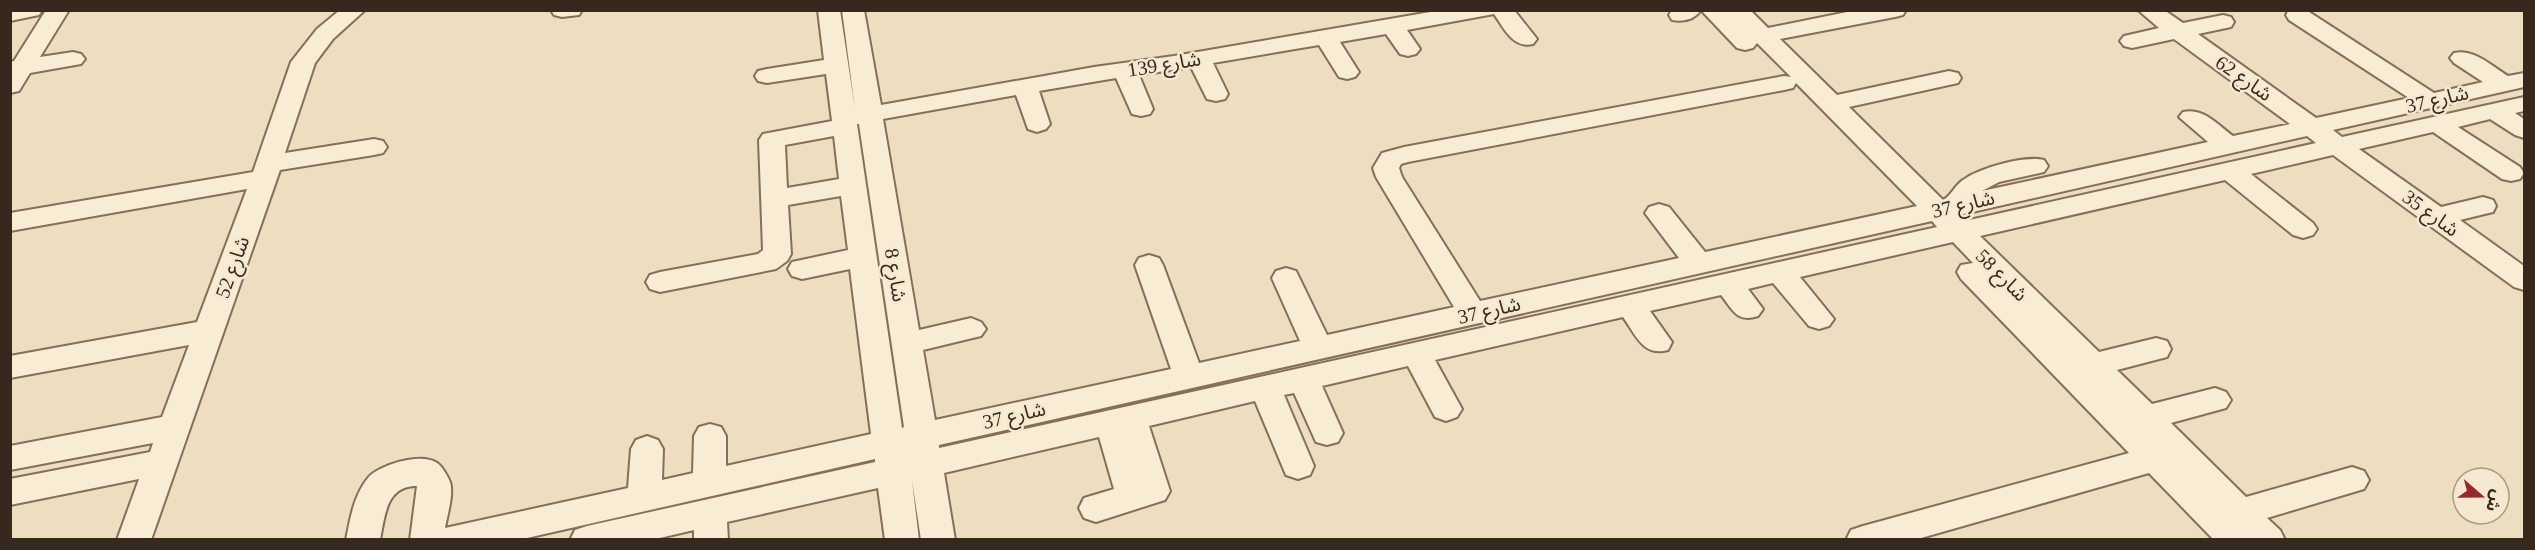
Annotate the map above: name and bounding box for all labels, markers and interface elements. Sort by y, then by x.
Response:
street label: شارع 139 [1126,47,1203,85]
street label: شارع 62 [2209,51,2277,109]
street label: شارع 37 [2403,81,2472,121]
street label: شارع 35 [2396,185,2463,244]
street label: شارع 37 [1929,186,1998,226]
street label: شارع 52 [211,233,257,302]
street label: شارع 58 [1969,245,2032,308]
street label: شارع 8 [877,247,911,304]
street label: شارع 37 [1455,292,1524,332]
street label: شارع 37 [980,397,1049,437]
north arrow [2451,466,2511,526]
text: ش [2482,487,2506,514]

